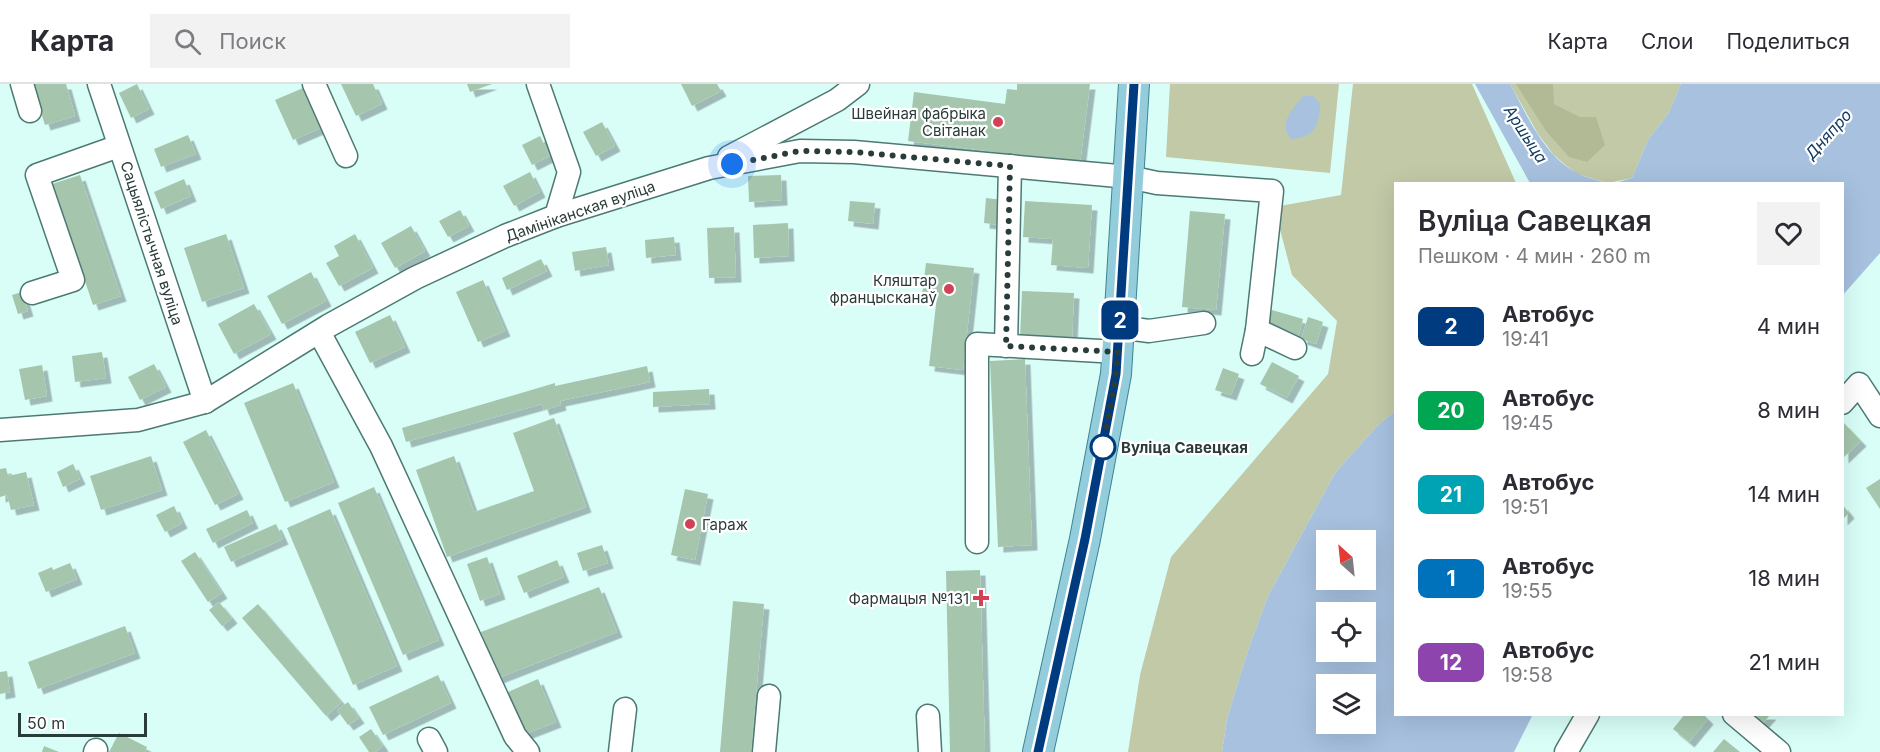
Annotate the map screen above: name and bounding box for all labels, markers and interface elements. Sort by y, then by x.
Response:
search box [150,14,570,68]
text: Карта [30,24,114,58]
icon: search [171,25,204,58]
text: Поиск [219,28,286,54]
text: Карта [1548,29,1608,54]
text: Слои [1641,29,1693,54]
text: Поделиться [1726,29,1850,54]
water label: Аршыца [1499,100,1552,167]
place label: Швейная фабрыка Світанак [851,104,986,140]
water label: Дняпро [1800,105,1856,164]
marker: Швейная фабрыка Світанак [991,115,1005,129]
your location [717,149,747,179]
street label: Сацыялістычная вуліца [117,159,187,327]
street label: Дамініканская вуліца [503,176,657,246]
button: heart [1757,202,1820,265]
text: Вуліца Савецкая [1418,204,1652,238]
text: Пешком · 4 мин · 260 m [1418,244,1651,268]
place label: Кляштар францысканаў [829,271,938,307]
marker: Кляштар францысканаў [942,282,956,296]
line badge: 2 [1100,300,1140,340]
text: Автобус [1502,301,1595,327]
text: 2 [1113,308,1127,333]
text: 4 мин [1757,313,1820,339]
text: 2 [1444,314,1458,339]
text: 19:41 [1502,327,1549,351]
text: Автобус [1502,385,1595,411]
text: 8 мин [1757,397,1820,423]
text: 20 [1437,398,1465,423]
text: 19:45 [1502,411,1553,435]
marker: Вуліца Савецкая [1090,434,1116,460]
place label: Вуліца Савецкая [1121,438,1248,457]
text: Автобус [1502,469,1595,495]
text: 14 мин [1748,481,1820,507]
text: 21 [1440,482,1462,507]
text: 19:51 [1502,495,1549,519]
place label: Гараж [702,515,748,534]
marker: Гараж [683,517,697,531]
north arrow [1316,530,1376,590]
map controls [1316,530,1376,734]
text: Автобус [1502,553,1595,579]
text: 18 мин [1748,565,1820,591]
text: 1 [1446,566,1456,591]
text: 19:55 [1502,579,1553,603]
place label: Фармацыя №131 [849,589,969,608]
marker: Фармацыя №131 [974,591,988,605]
button: locate [1316,602,1376,662]
text: Автобус [1502,637,1595,663]
text: 21 мин [1748,649,1820,675]
text: 12 [1440,650,1462,675]
text: 19:58 [1502,663,1553,687]
button: layers [1316,674,1376,734]
scale bar [18,710,147,738]
text: 50 m [27,713,65,733]

